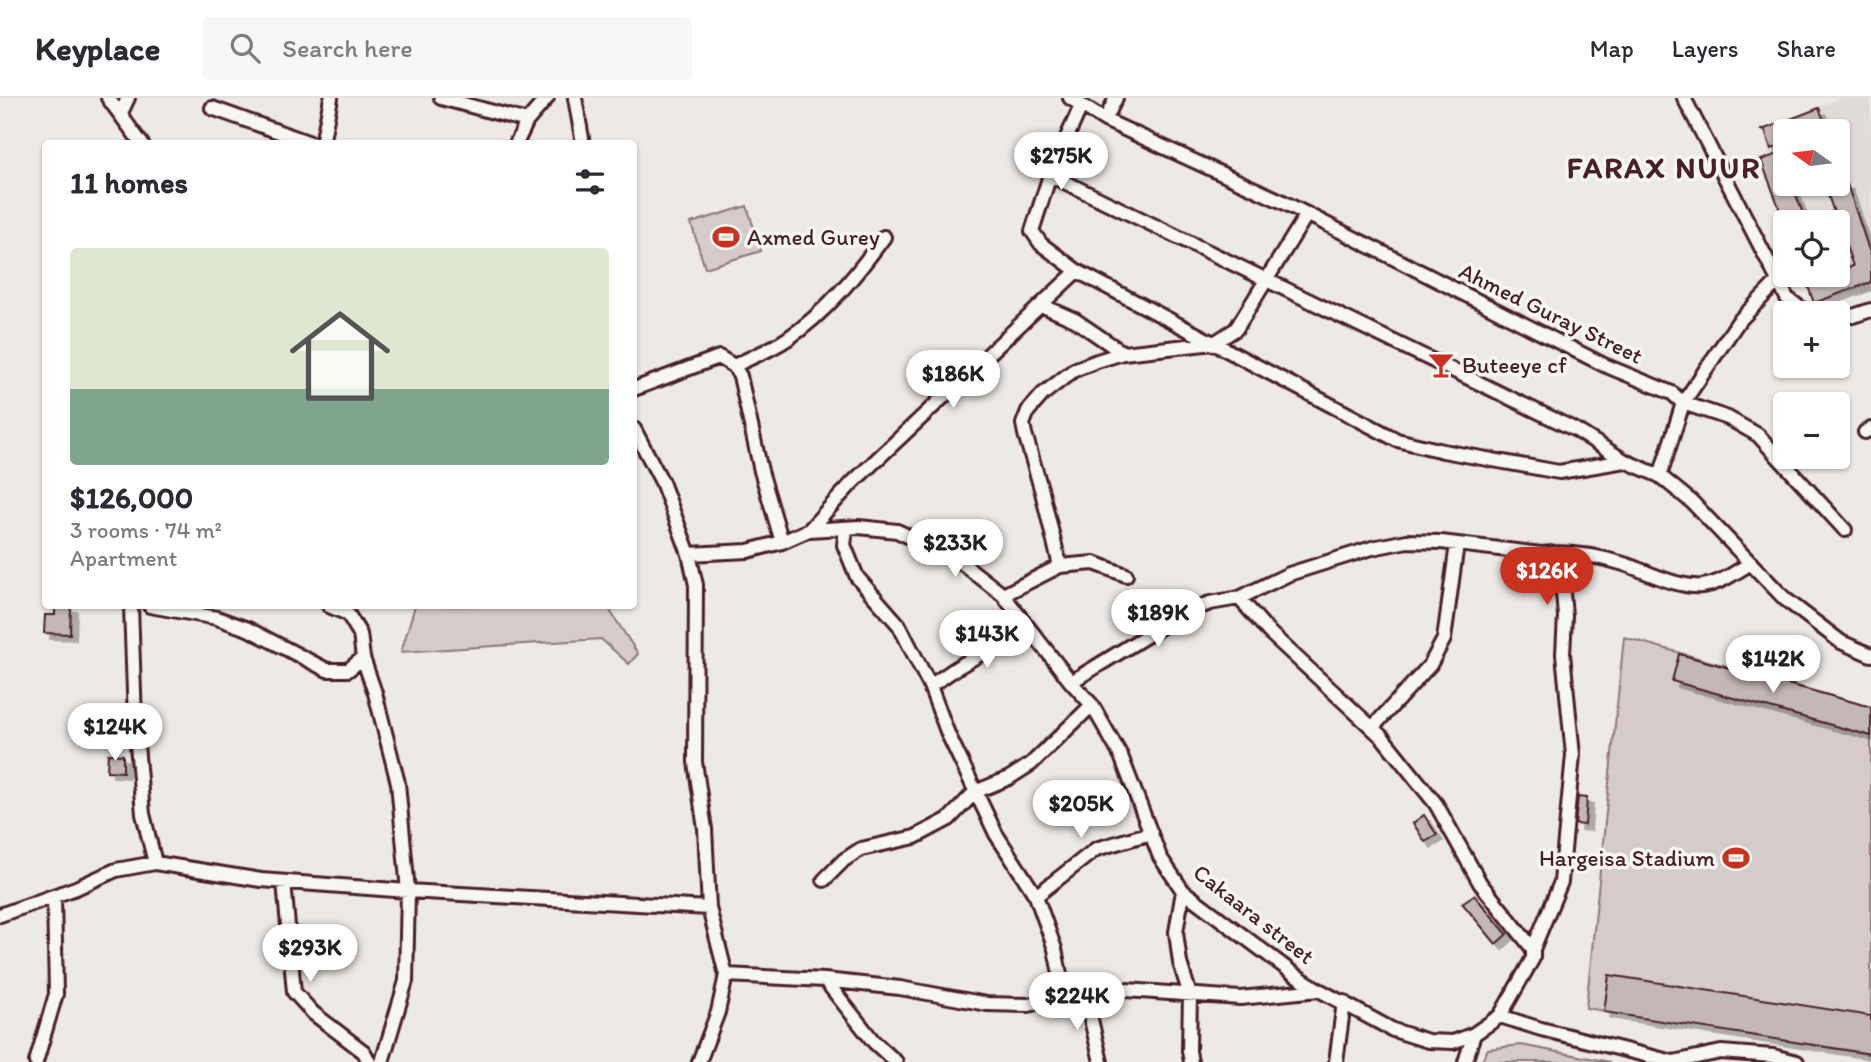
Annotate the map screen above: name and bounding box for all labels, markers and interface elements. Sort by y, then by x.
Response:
search box [202,17,692,80]
text: Keyplace [35,29,160,68]
icon: search [226,29,264,67]
text: Search here [282,32,413,64]
text: Map [1590,34,1634,63]
text: Layers [1672,34,1739,63]
text: Share [1777,34,1836,63]
north arrow [1773,119,1850,196]
map controls [1773,119,1850,469]
pin: $275K [1012,132,1110,192]
text: $275K [1030,141,1092,169]
district label: FARAX NUUR [1567,149,1761,186]
icon: filters [571,163,609,201]
text: 11 homes [70,164,188,201]
button: locate [1773,210,1850,287]
sports icon: Axmed Gurey [711,222,741,252]
place label: Axmed Gurey [747,223,880,251]
street label: Ahmed Guray Street [1455,256,1648,370]
icon: home [277,293,403,419]
button: + [1773,301,1850,378]
pin: $186K [904,350,1002,410]
bar icon: Buteeye cf [1426,350,1456,380]
place label: Buteeye cf [1462,351,1567,379]
text: $186K [922,359,984,387]
button: − [1773,392,1850,469]
text: $126,000 [70,479,193,516]
text: 3 rooms · 74 m² [70,516,222,544]
pin: $233K [906,519,1004,579]
text: $233K [923,528,987,556]
text: Apartment [70,544,177,572]
pin: $126K [1498,547,1596,607]
text: $126K [1516,556,1578,584]
pin: $189K [1109,589,1207,649]
text: $189K [1127,598,1189,626]
pin: $143K [938,610,1036,670]
text: $143K [955,619,1019,647]
pin: $142K [1724,636,1822,695]
text: $142K [1742,644,1804,672]
pin: $124K [66,704,164,763]
text: $124K [84,712,146,740]
pin: $205K [1032,780,1130,840]
text: $205K [1049,789,1113,817]
sports icon: Hargeisa Stadium [1721,843,1751,873]
place label: Hargeisa Stadium [1539,844,1715,872]
street label: Cakaara street [1188,858,1320,970]
pin: $293K [261,924,359,984]
text: $293K [278,933,342,961]
pin: $224K [1028,972,1126,1032]
text: $224K [1045,981,1109,1009]

